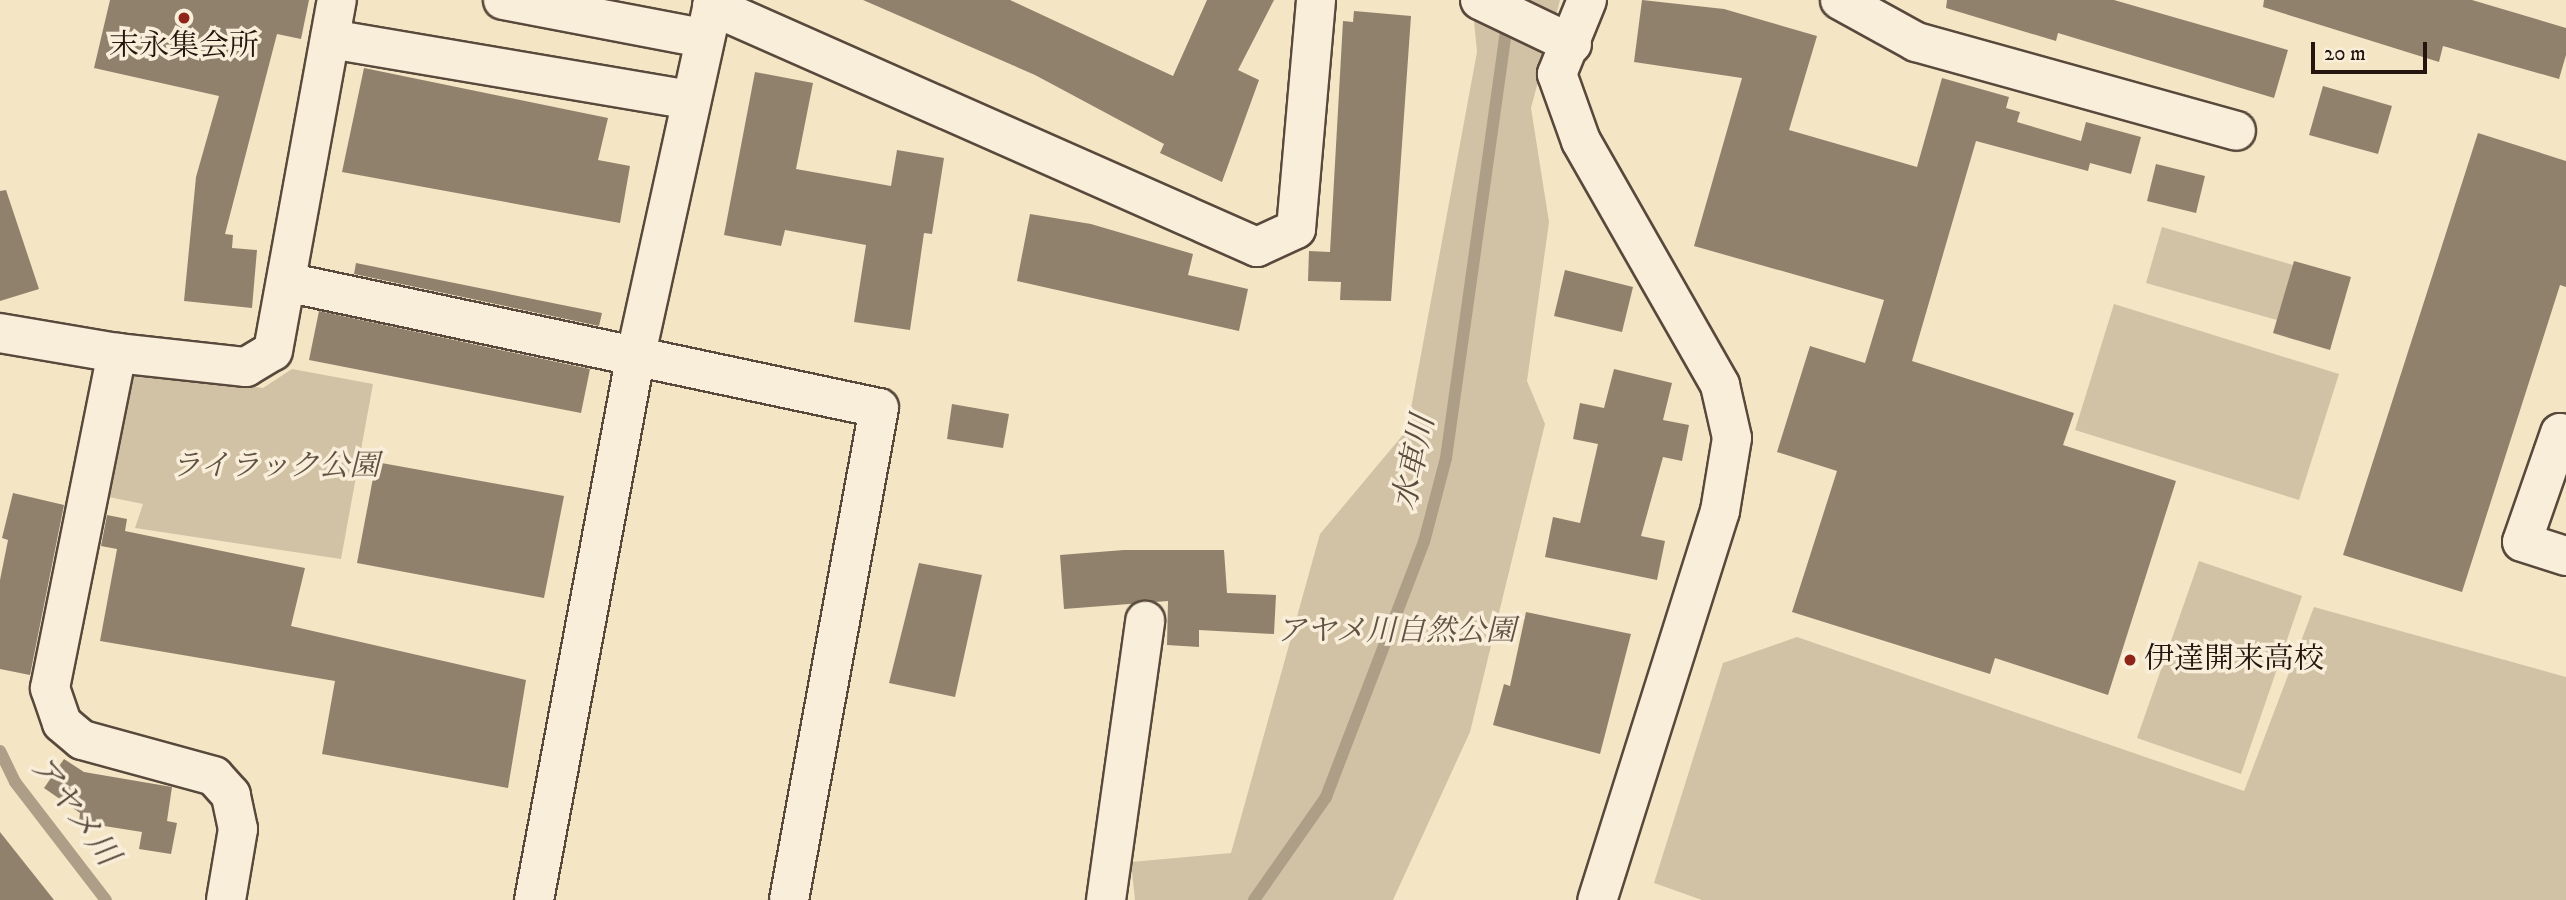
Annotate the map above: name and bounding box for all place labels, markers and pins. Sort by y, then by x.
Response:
marker: 末永集会所 [176,10,192,26]
place label: 末永集会所 [109,29,259,65]
place label: 伊達開来高校 [2144,642,2324,678]
marker: 伊達開来高校 [2122,652,2138,668]

